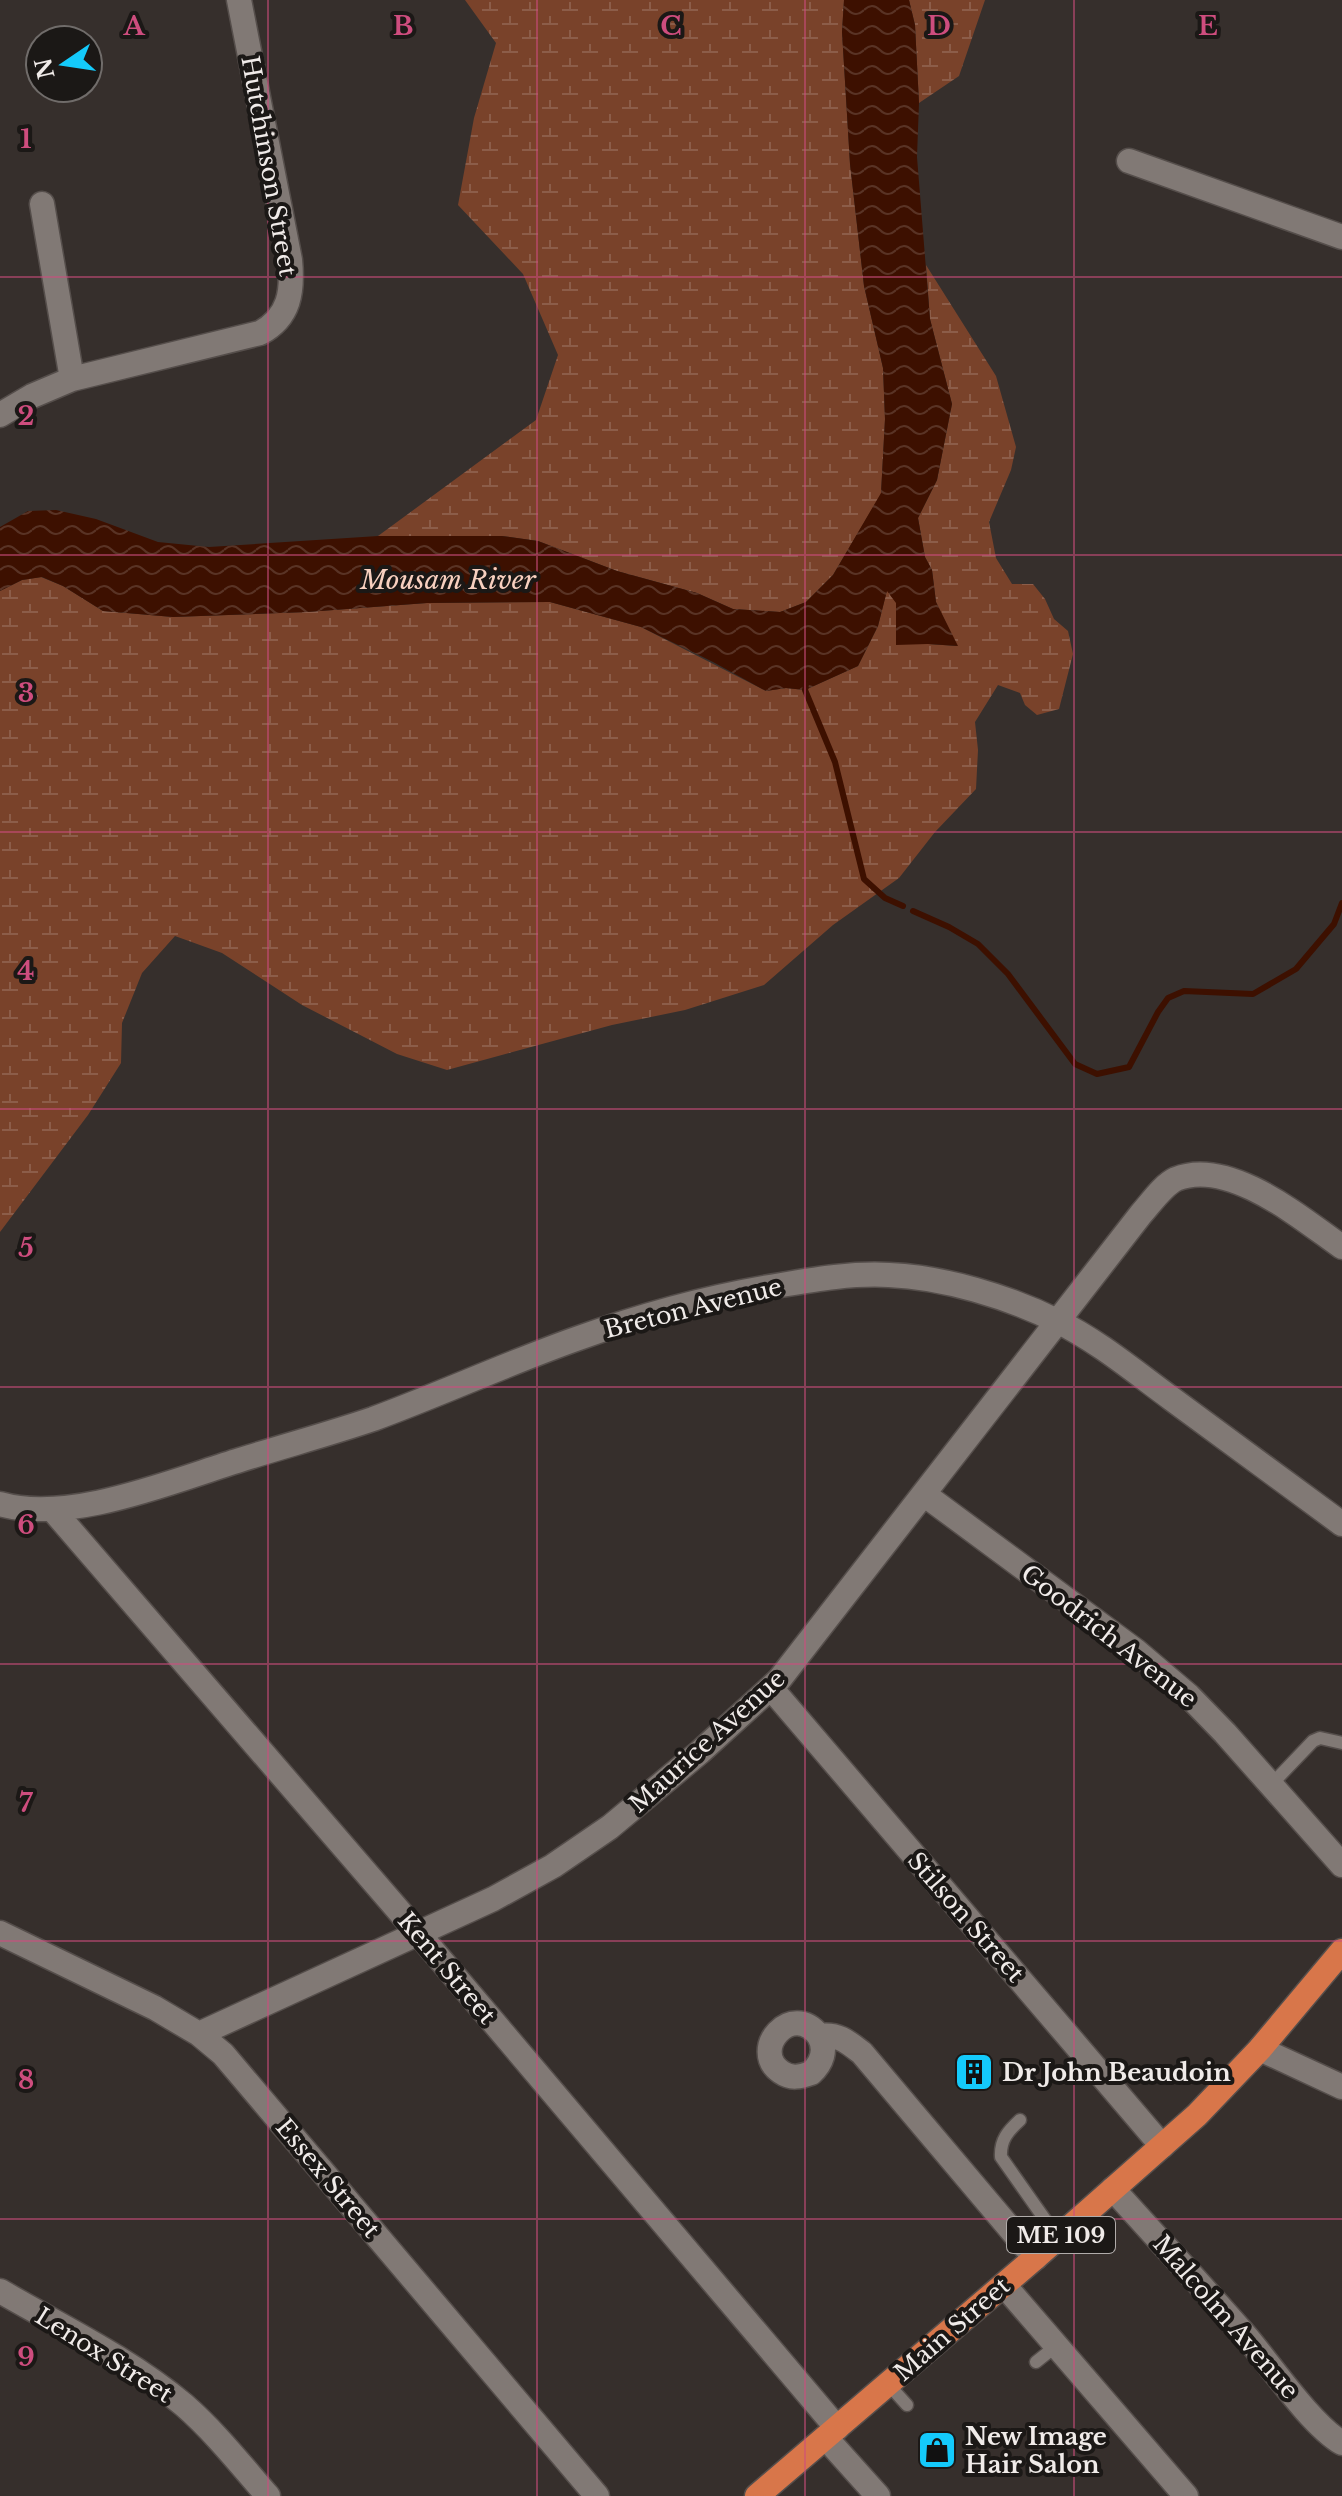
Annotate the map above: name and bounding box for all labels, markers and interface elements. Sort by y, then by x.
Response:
text: A [122,10,145,42]
text: B [393,10,413,42]
text: C [660,10,682,42]
text: D [927,10,951,42]
text: E [1198,10,1218,42]
north arrow [24,24,104,104]
street label: Hutchinson Street [235,54,303,278]
text: N [29,55,60,82]
text: 1 [20,123,32,155]
text: 2 [18,400,34,432]
water label: Mousam River [359,564,537,596]
text: 3 [18,677,34,709]
text: 4 [17,955,35,987]
text: 5 [18,1232,34,1264]
street label: Breton Avenue [601,1272,785,1344]
text: 6 [17,1509,35,1541]
street label: Goodrich Avenue [1015,1558,1203,1714]
street label: Maurice Avenue [623,1664,791,1818]
text: 7 [19,1787,33,1819]
street label: Stilson Street [902,1846,1030,1988]
street label: Kent Street [392,1906,502,2030]
building icon: Dr John Beaudoin [953,2051,995,2093]
place label: Dr John Beaudoin [1002,2058,1231,2087]
text: 8 [18,2064,34,2096]
street label: Essex Street [270,2113,386,2243]
road number: ME 109 [1007,2217,1115,2253]
street label: Malcolm Avenue [1147,2229,1305,2405]
street label: Main Street [888,2271,1016,2387]
street label: Lenox Street [30,2301,178,2409]
text: 9 [17,2341,35,2373]
place label: New Image Hair Salon [965,2422,1107,2479]
shop icon: New Image Hair Salon [916,2429,958,2471]

